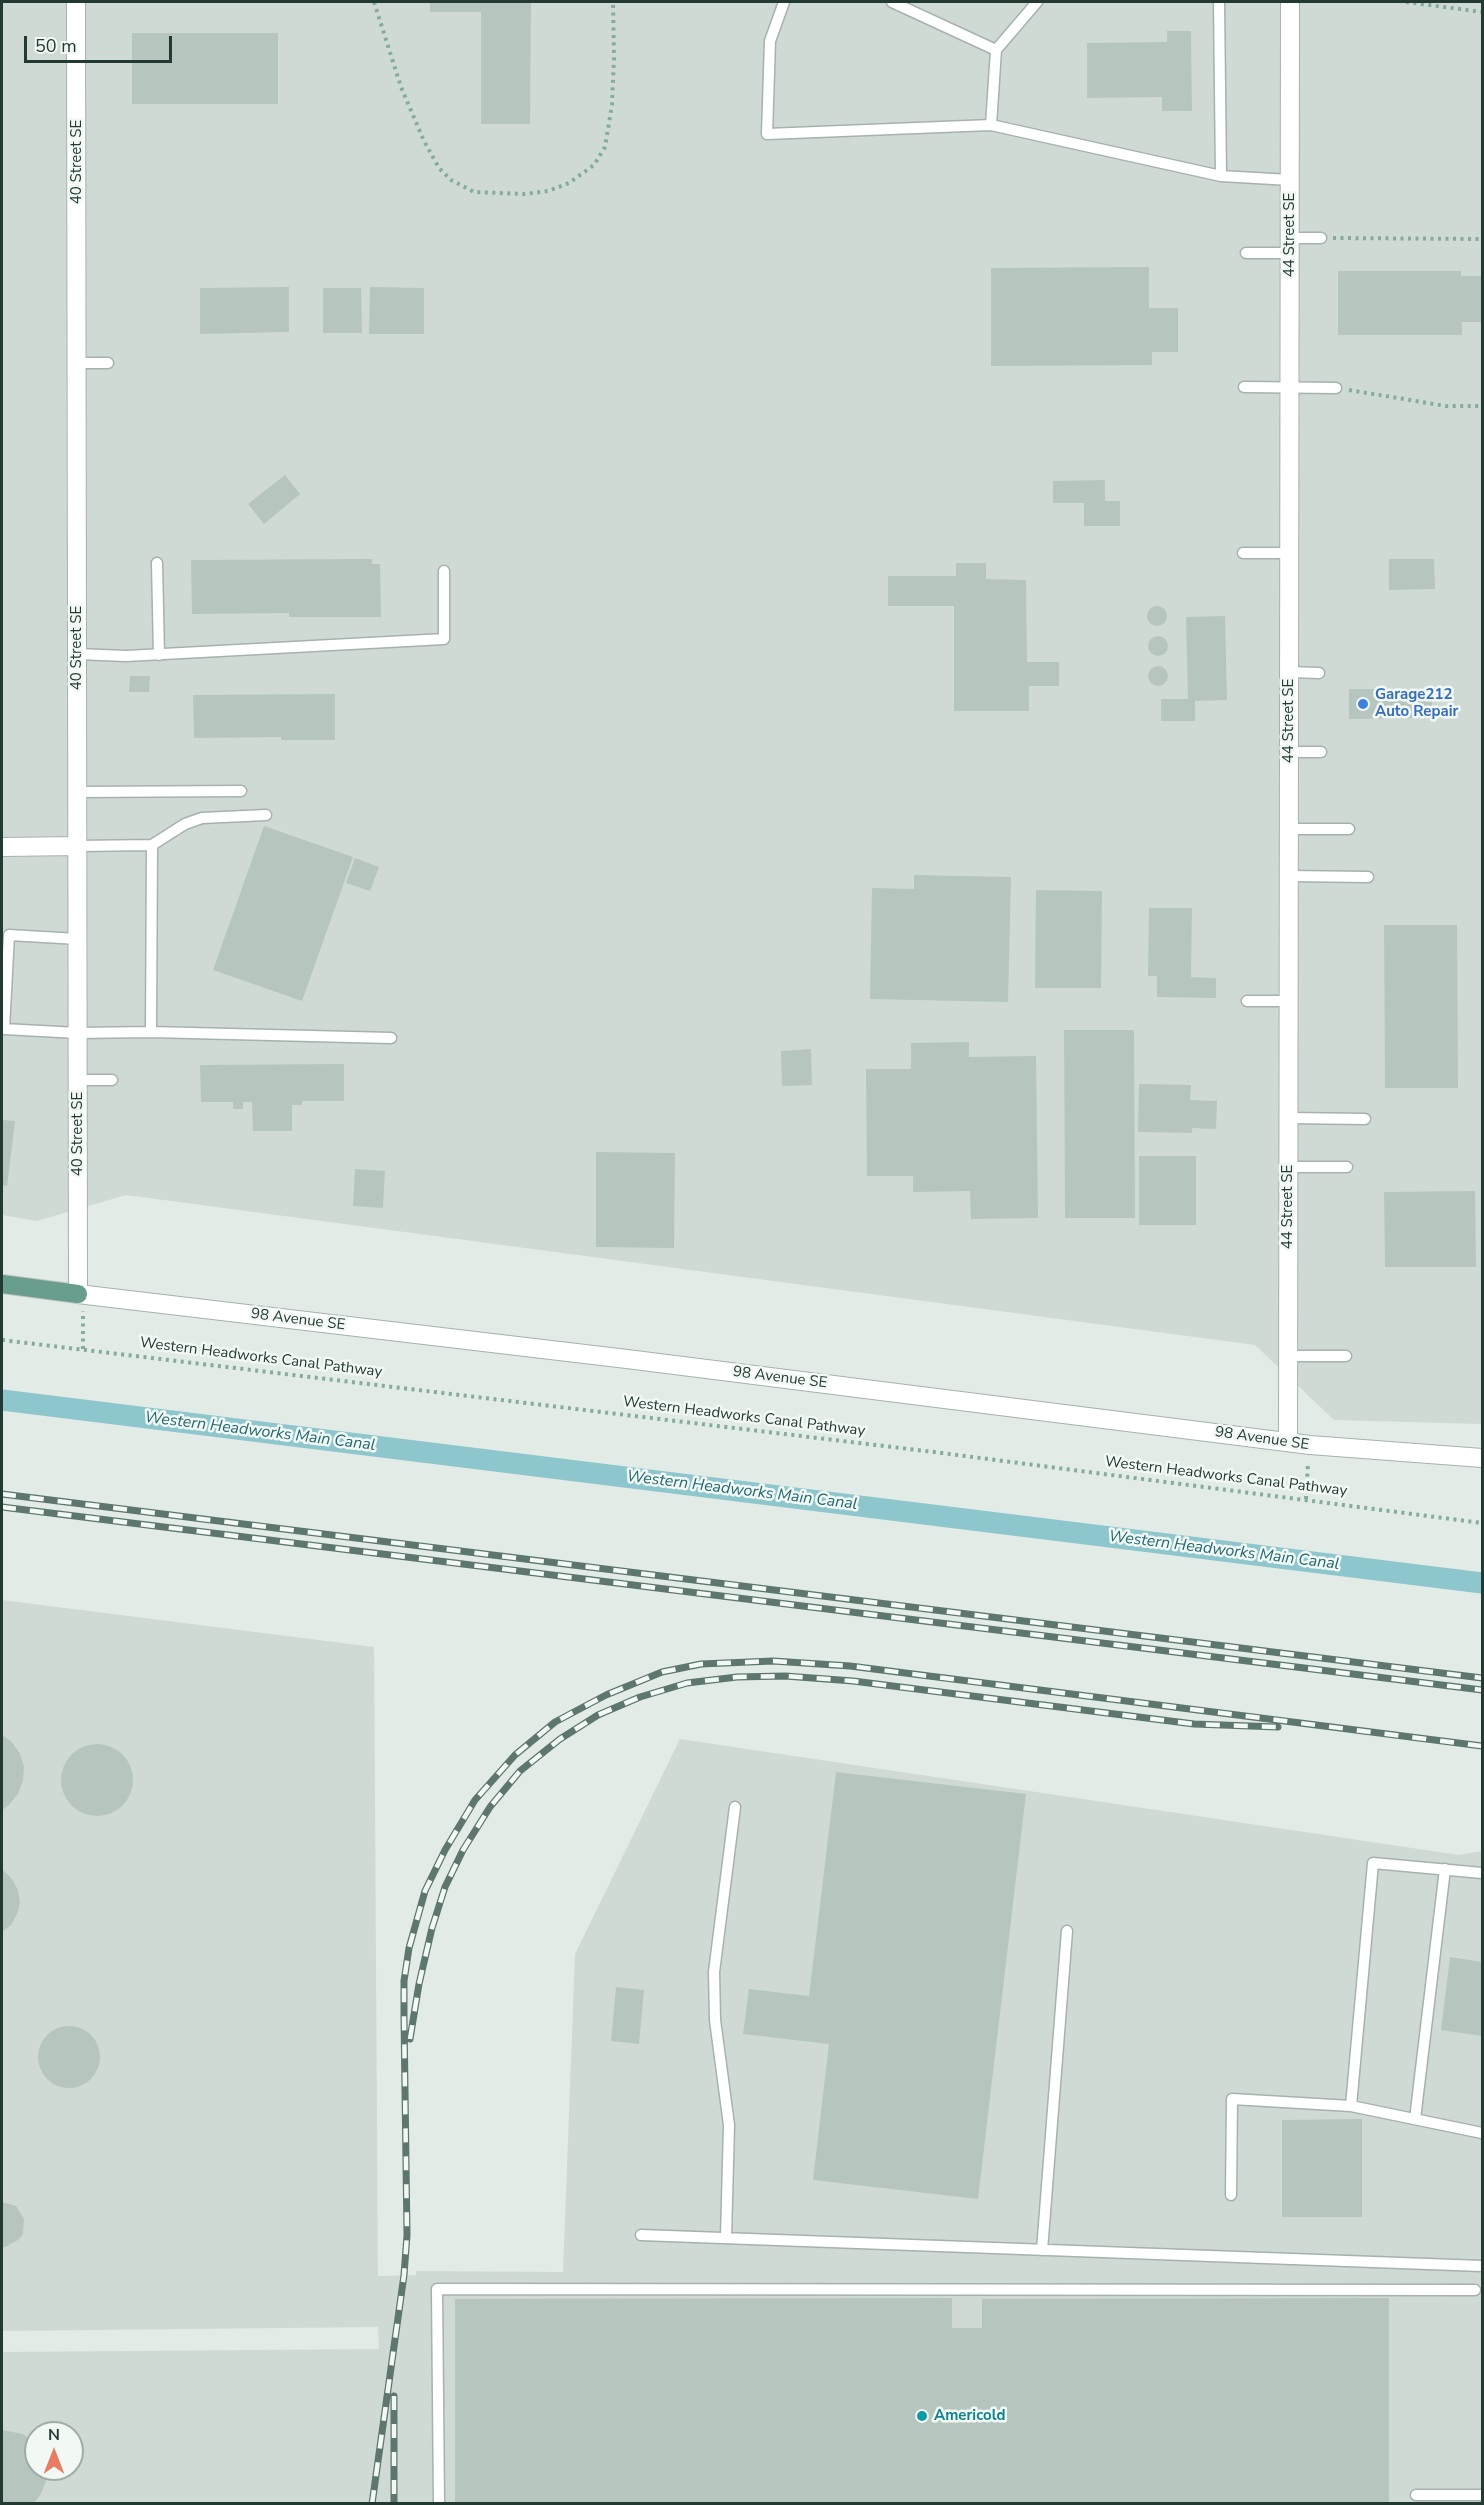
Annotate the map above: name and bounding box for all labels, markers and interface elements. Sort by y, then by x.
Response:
scale bar [27,24,176,62]
text: 50 m [35,34,77,58]
street label: 40 Street SE [68,120,86,204]
street label: 44 Street SE [1281,193,1299,277]
street label: 40 Street SE [68,606,86,690]
street label: 44 Street SE [1280,679,1298,763]
place label: Garage212 Auto Repair [1375,686,1458,721]
marker: Garage212 Auto Repair [1356,697,1370,711]
street label: 40 Street SE [69,1092,87,1176]
street label: 44 Street SE [1279,1165,1297,1249]
street label: 98 Avenue SE [250,1305,346,1335]
street label: Western Headworks Canal Pathway [139,1334,383,1382]
street label: 98 Avenue SE [732,1363,828,1393]
street label: Western Headworks Canal Pathway [622,1393,866,1441]
water label: Western Headworks Main Canal [144,1408,376,1456]
street label: 98 Avenue SE [1214,1423,1310,1455]
street label: Western Headworks Canal Pathway [1104,1453,1348,1501]
water label: Western Headworks Main Canal [626,1467,858,1515]
water label: Western Headworks Main Canal [1108,1527,1340,1575]
place label: Americold [934,2407,1005,2425]
marker: Americold [915,2409,929,2423]
north arrow [24,2421,84,2481]
text: N [48,2424,60,2446]

